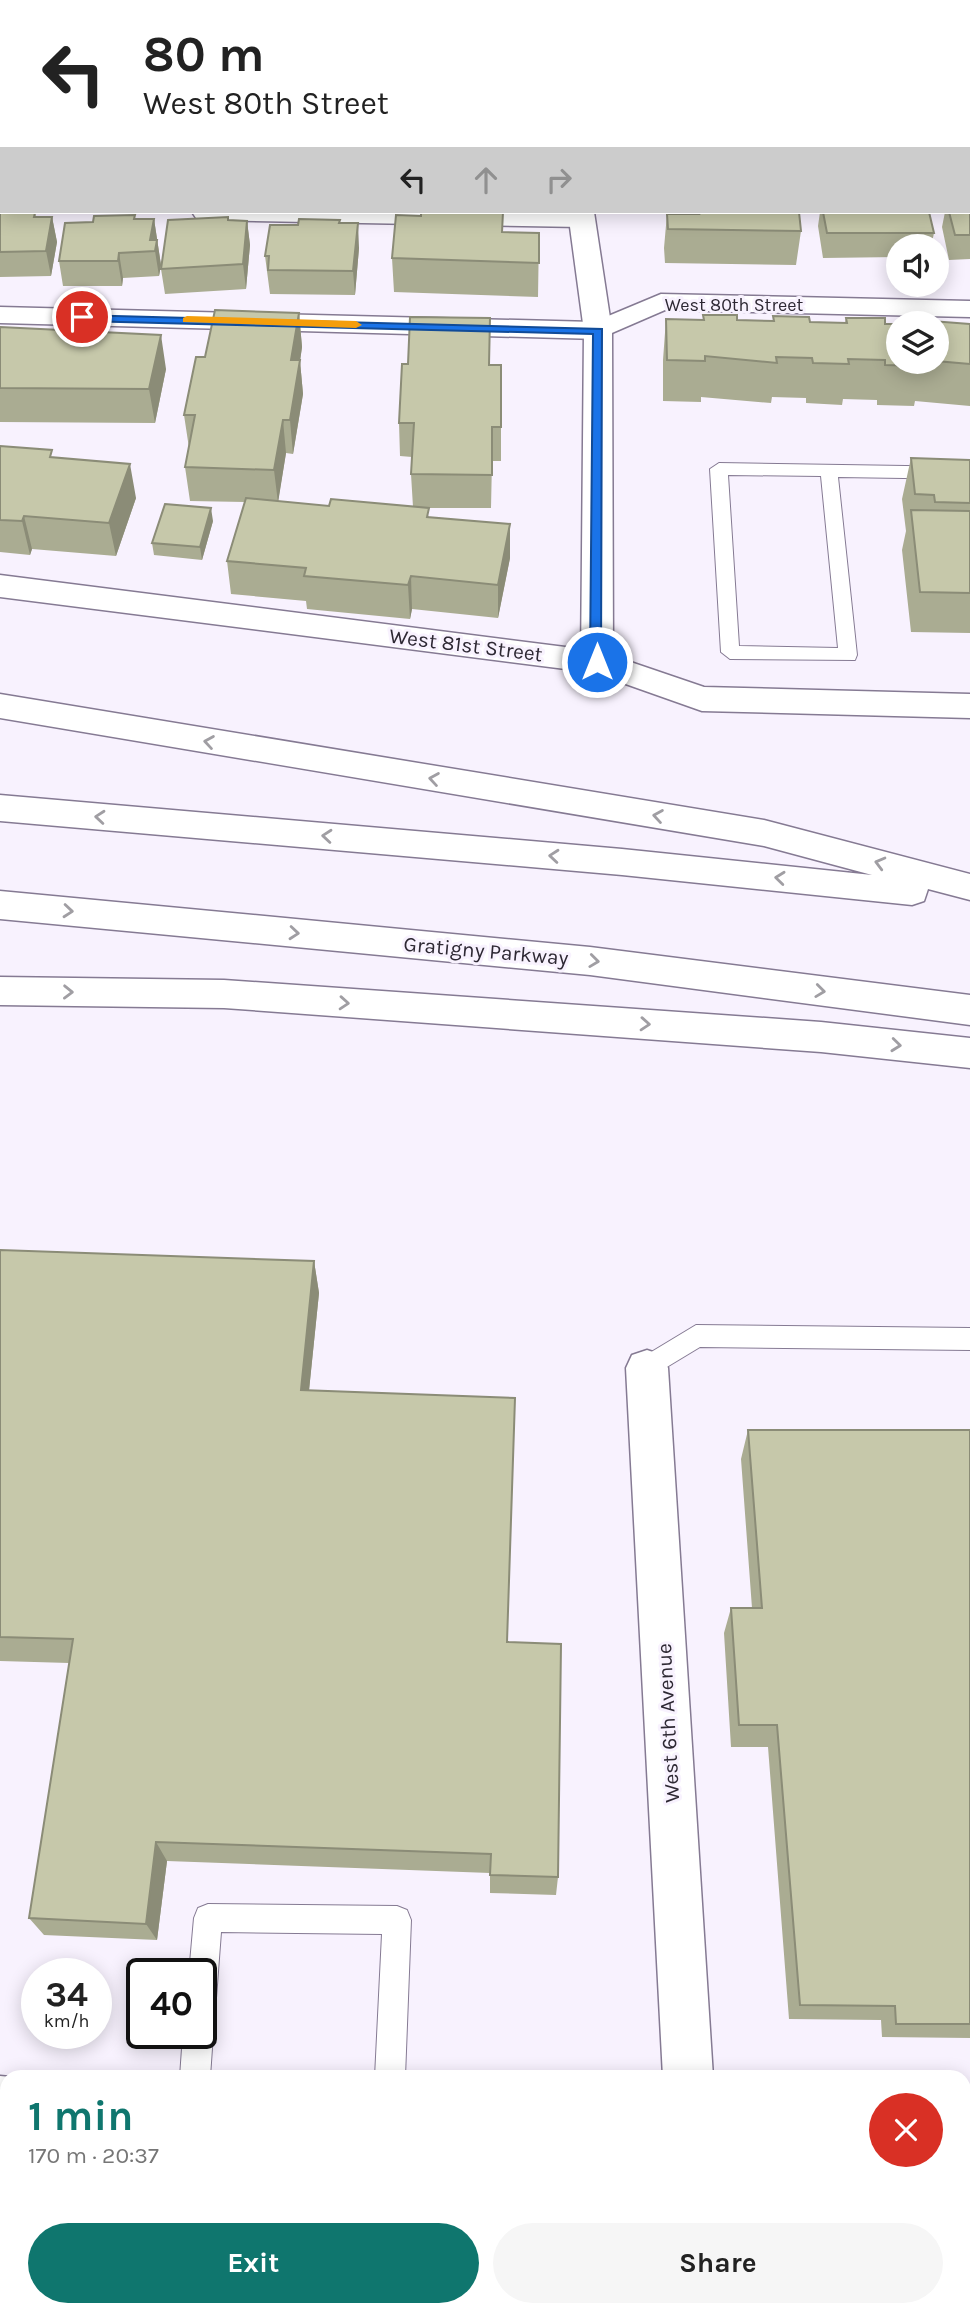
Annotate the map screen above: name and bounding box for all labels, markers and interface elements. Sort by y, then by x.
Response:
text: 80 m [143,26,265,83]
icon: left [28,28,119,119]
text: West 80th Street [143,85,389,122]
icon: left [394,161,432,199]
icon: ahead [467,161,505,199]
icon: right [540,161,578,199]
map controls [886,234,949,374]
button: sound [886,234,949,297]
pin [52,287,112,347]
street label: West 80th Street [665,294,803,316]
icon: arrive [63,298,101,336]
button: layers [886,311,949,374]
street label: West 81st Street [388,624,544,666]
position arrow [560,625,634,699]
one-way arrow [203,735,215,750]
one-way arrow [428,772,439,787]
one-way arrow [652,809,664,824]
one-way arrow [95,810,106,825]
one-way arrow [321,829,332,844]
one-way arrow [548,849,559,864]
one-way arrow [874,857,886,872]
one-way arrow [774,871,785,886]
one-way arrow [63,903,74,918]
one-way arrow [289,925,300,940]
street label: Gratigny Parkway [403,932,570,970]
one-way arrow [588,954,600,969]
one-way arrow [814,983,826,998]
one-way arrow [63,984,74,1000]
one-way arrow [339,995,350,1010]
one-way arrow [639,1016,650,1031]
one-way arrow [891,1037,902,1052]
street label: West 6th Avenue [652,1643,684,1803]
speed limit sign: 40 [126,1958,217,2049]
text: 34 [45,1974,88,2015]
text: km/h [44,2010,89,2032]
text: 1 min [28,2091,133,2141]
button: close [869,2093,943,2167]
text: 170 m · 20:37 [28,2142,159,2169]
button: Exit [28,2223,479,2303]
button: Share [493,2223,943,2303]

